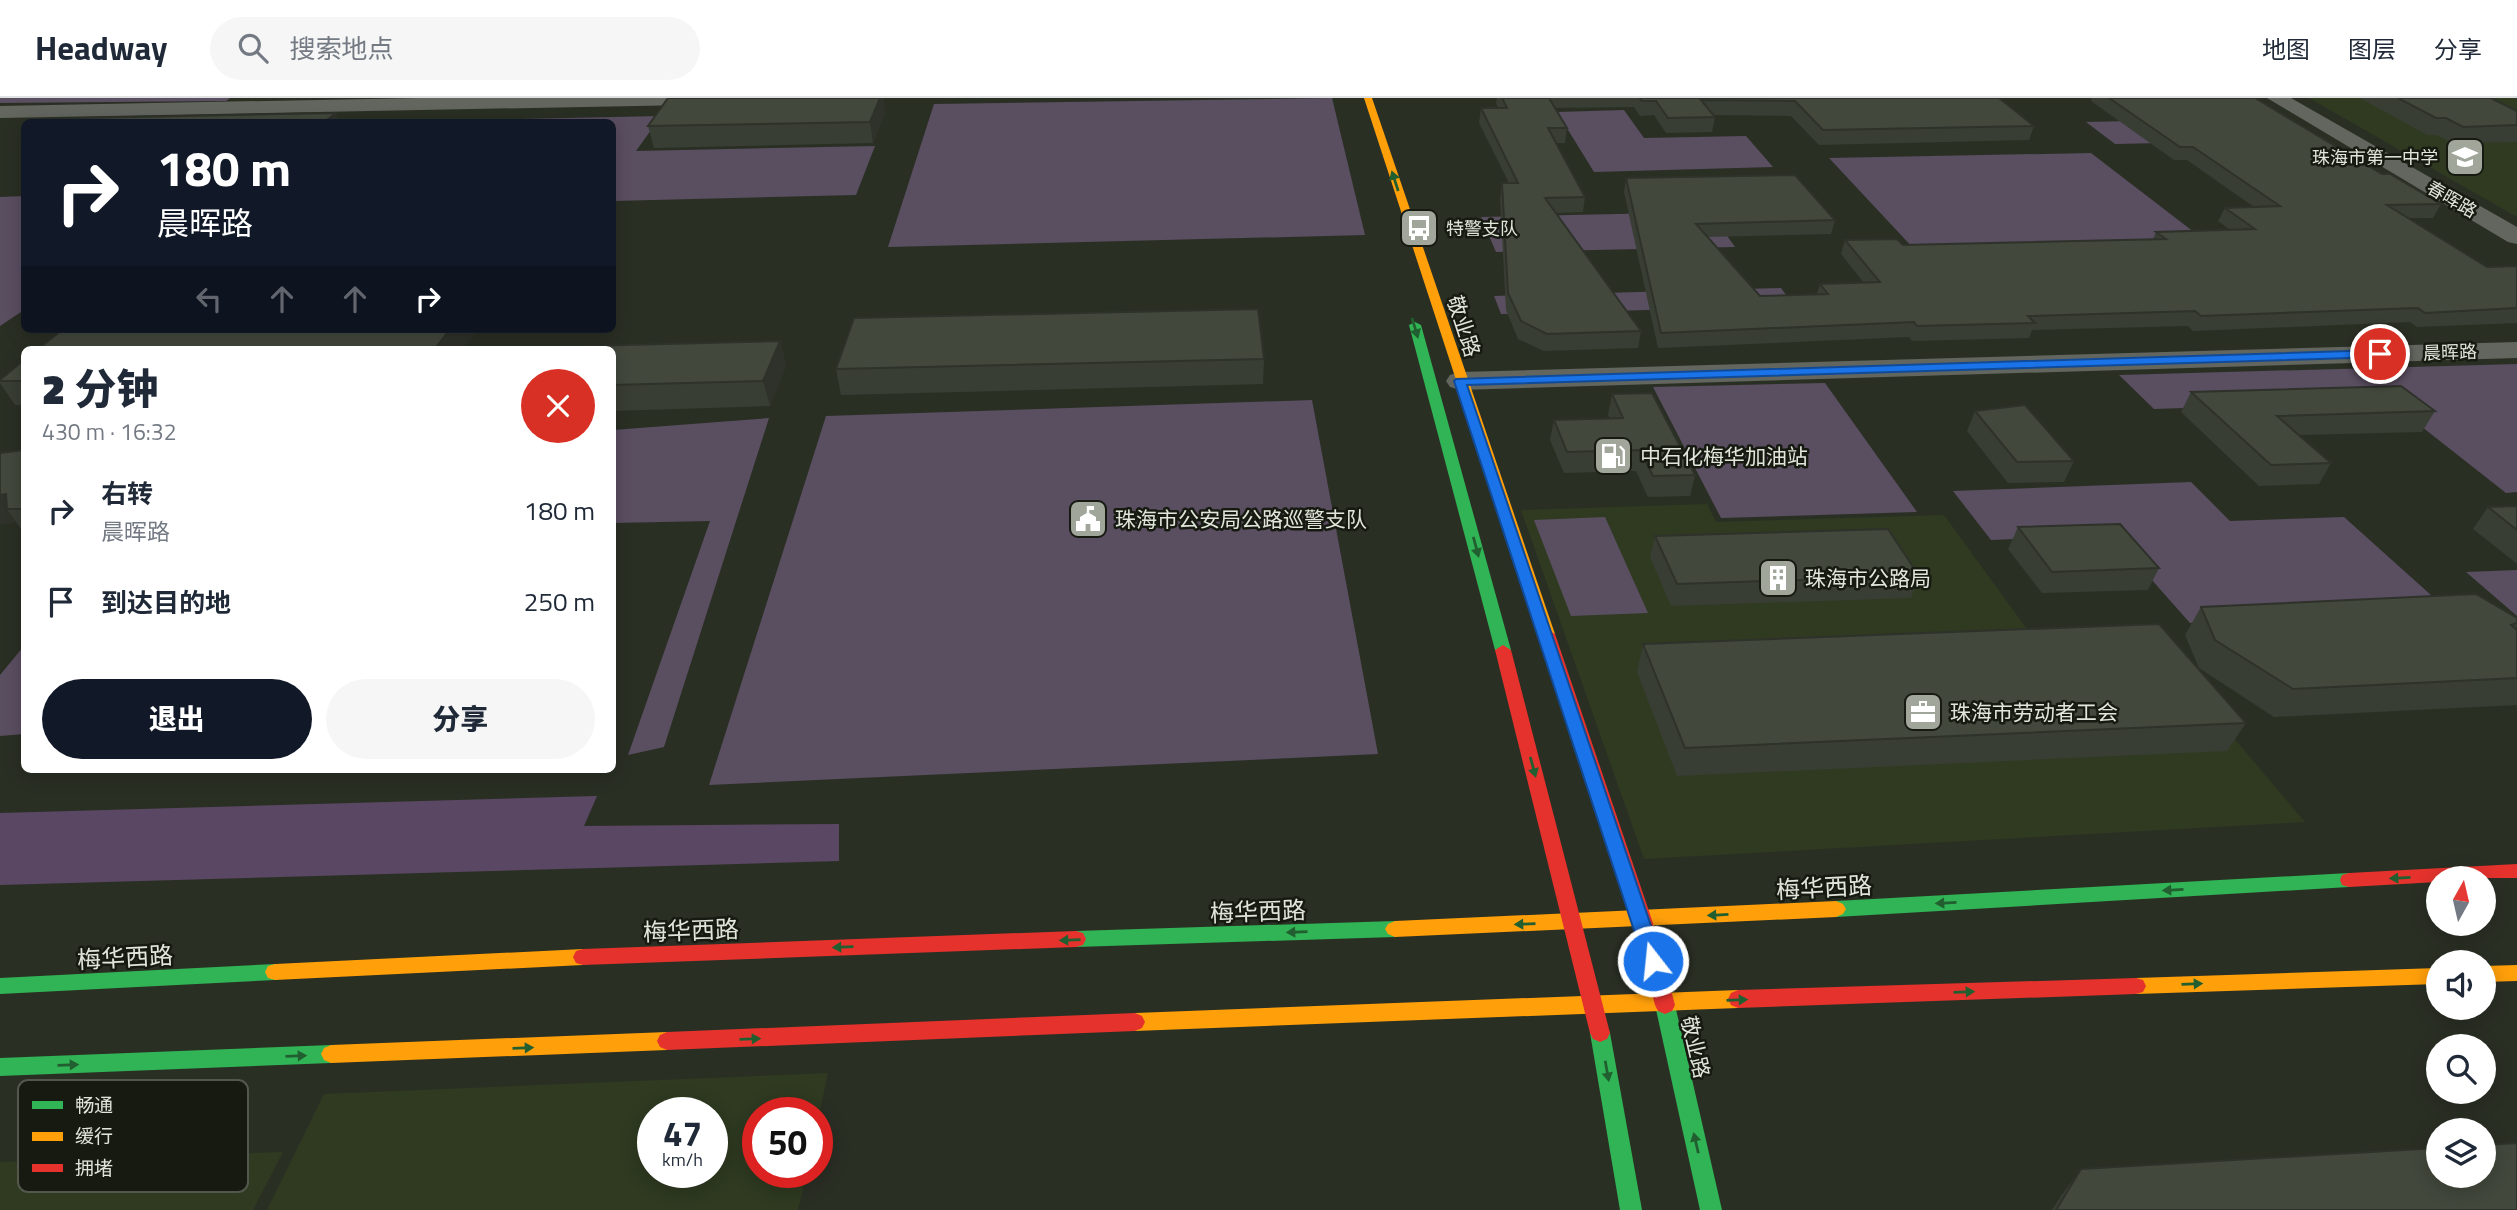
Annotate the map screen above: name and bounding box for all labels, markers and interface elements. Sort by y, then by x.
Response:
search box [210,17,700,80]
text: Headway [35,23,168,73]
icon: search [234,29,272,67]
text: 搜索地点 [290,29,394,68]
text: 地图 [2262,31,2310,67]
text: 图层 [2348,31,2396,67]
text: 分享 [2434,31,2482,67]
text: 180 m [157,130,291,205]
school or university icon: 珠海市第一中学 [2444,136,2486,178]
place label: 珠海市第一中学 [2312,144,2438,171]
icon: right [42,147,133,238]
one-way arrow [1389,170,1400,191]
street label: 春晖路 [2422,174,2482,224]
text: 晨晖路 [157,199,253,247]
bus stop icon: 特警支队 [1398,207,1440,249]
place label: 特警支队 [1446,215,1518,242]
icon: left [190,280,228,318]
icon: ahead [263,280,301,318]
icon: ahead [336,280,374,318]
icon: right [409,280,447,318]
street label: 敬业路 [1439,291,1489,361]
one-way arrow [1411,317,1421,338]
pin [2350,324,2410,384]
icon: arrive [2361,335,2399,373]
street label: 晨晖路 [2423,338,2477,366]
text: 2 分钟 [42,356,158,420]
button: close [521,369,595,443]
text: 430 m · 16:32 [42,414,177,449]
fuel station icon: 中石化梅华加油站 [1592,435,1634,477]
place label: 中石化梅华加油站 [1640,440,1808,472]
text: 右转 [101,474,153,513]
text: 180 m [524,491,595,530]
icon: right [42,492,80,530]
public building icon: 珠海市公安局公路巡警支队 [1067,498,1109,540]
place label: 珠海市公安局公路巡警支队 [1115,503,1367,535]
text: 晨晖路 [101,514,170,549]
one-way arrow [1471,536,1482,558]
building icon: 珠海市公路局 [1757,557,1799,599]
place label: 珠海市公路局 [1805,562,1931,594]
text: 250 m [524,582,595,621]
icon: arrive [42,583,80,621]
text: 到达目的地 [101,583,231,622]
button: 退出 [42,679,312,759]
button: 分享 [326,679,595,759]
office icon: 珠海市劳动者工会 [1902,691,1944,733]
place label: 珠海市劳动者工会 [1950,696,2118,728]
one-way arrow [1528,756,1539,778]
north arrow [2426,866,2496,936]
map controls [2426,866,2496,1188]
street label: 梅华西路 [1775,867,1873,907]
one-way arrow [2389,872,2411,883]
one-way arrow [2162,885,2184,896]
street label: 梅华西路 [1209,891,1307,931]
one-way arrow [1934,898,1956,909]
street label: 梅华西路 [642,910,740,950]
one-way arrow [1707,910,1729,921]
one-way arrow [1514,919,1536,930]
position arrow [1616,924,1690,998]
one-way arrow [1286,926,1308,938]
one-way arrow [1059,934,1081,945]
street label: 梅华西路 [76,937,174,977]
one-way arrow [831,942,853,953]
button: sound [2426,950,2496,1020]
one-way arrow [2181,979,2203,990]
one-way arrow [1953,987,1975,998]
one-way arrow [1726,995,1748,1006]
street label: 敬业路 [1673,1013,1719,1081]
one-way arrow [739,1034,761,1045]
button: search [2426,1034,2496,1104]
one-way arrow [512,1043,534,1054]
one-way arrow [285,1051,307,1062]
one-way arrow [57,1059,79,1070]
one-way arrow [1602,1060,1613,1082]
legend [18,1080,248,1192]
text: 畅通 [75,1090,113,1119]
speed limit sign: 50 [742,1097,833,1188]
text: 47 [663,1106,702,1160]
button: layers [2426,1118,2496,1188]
text: 缓行 [75,1121,113,1150]
one-way arrow [1691,1132,1702,1154]
text: km/h [662,1146,703,1173]
text: 拥堵 [75,1153,113,1182]

